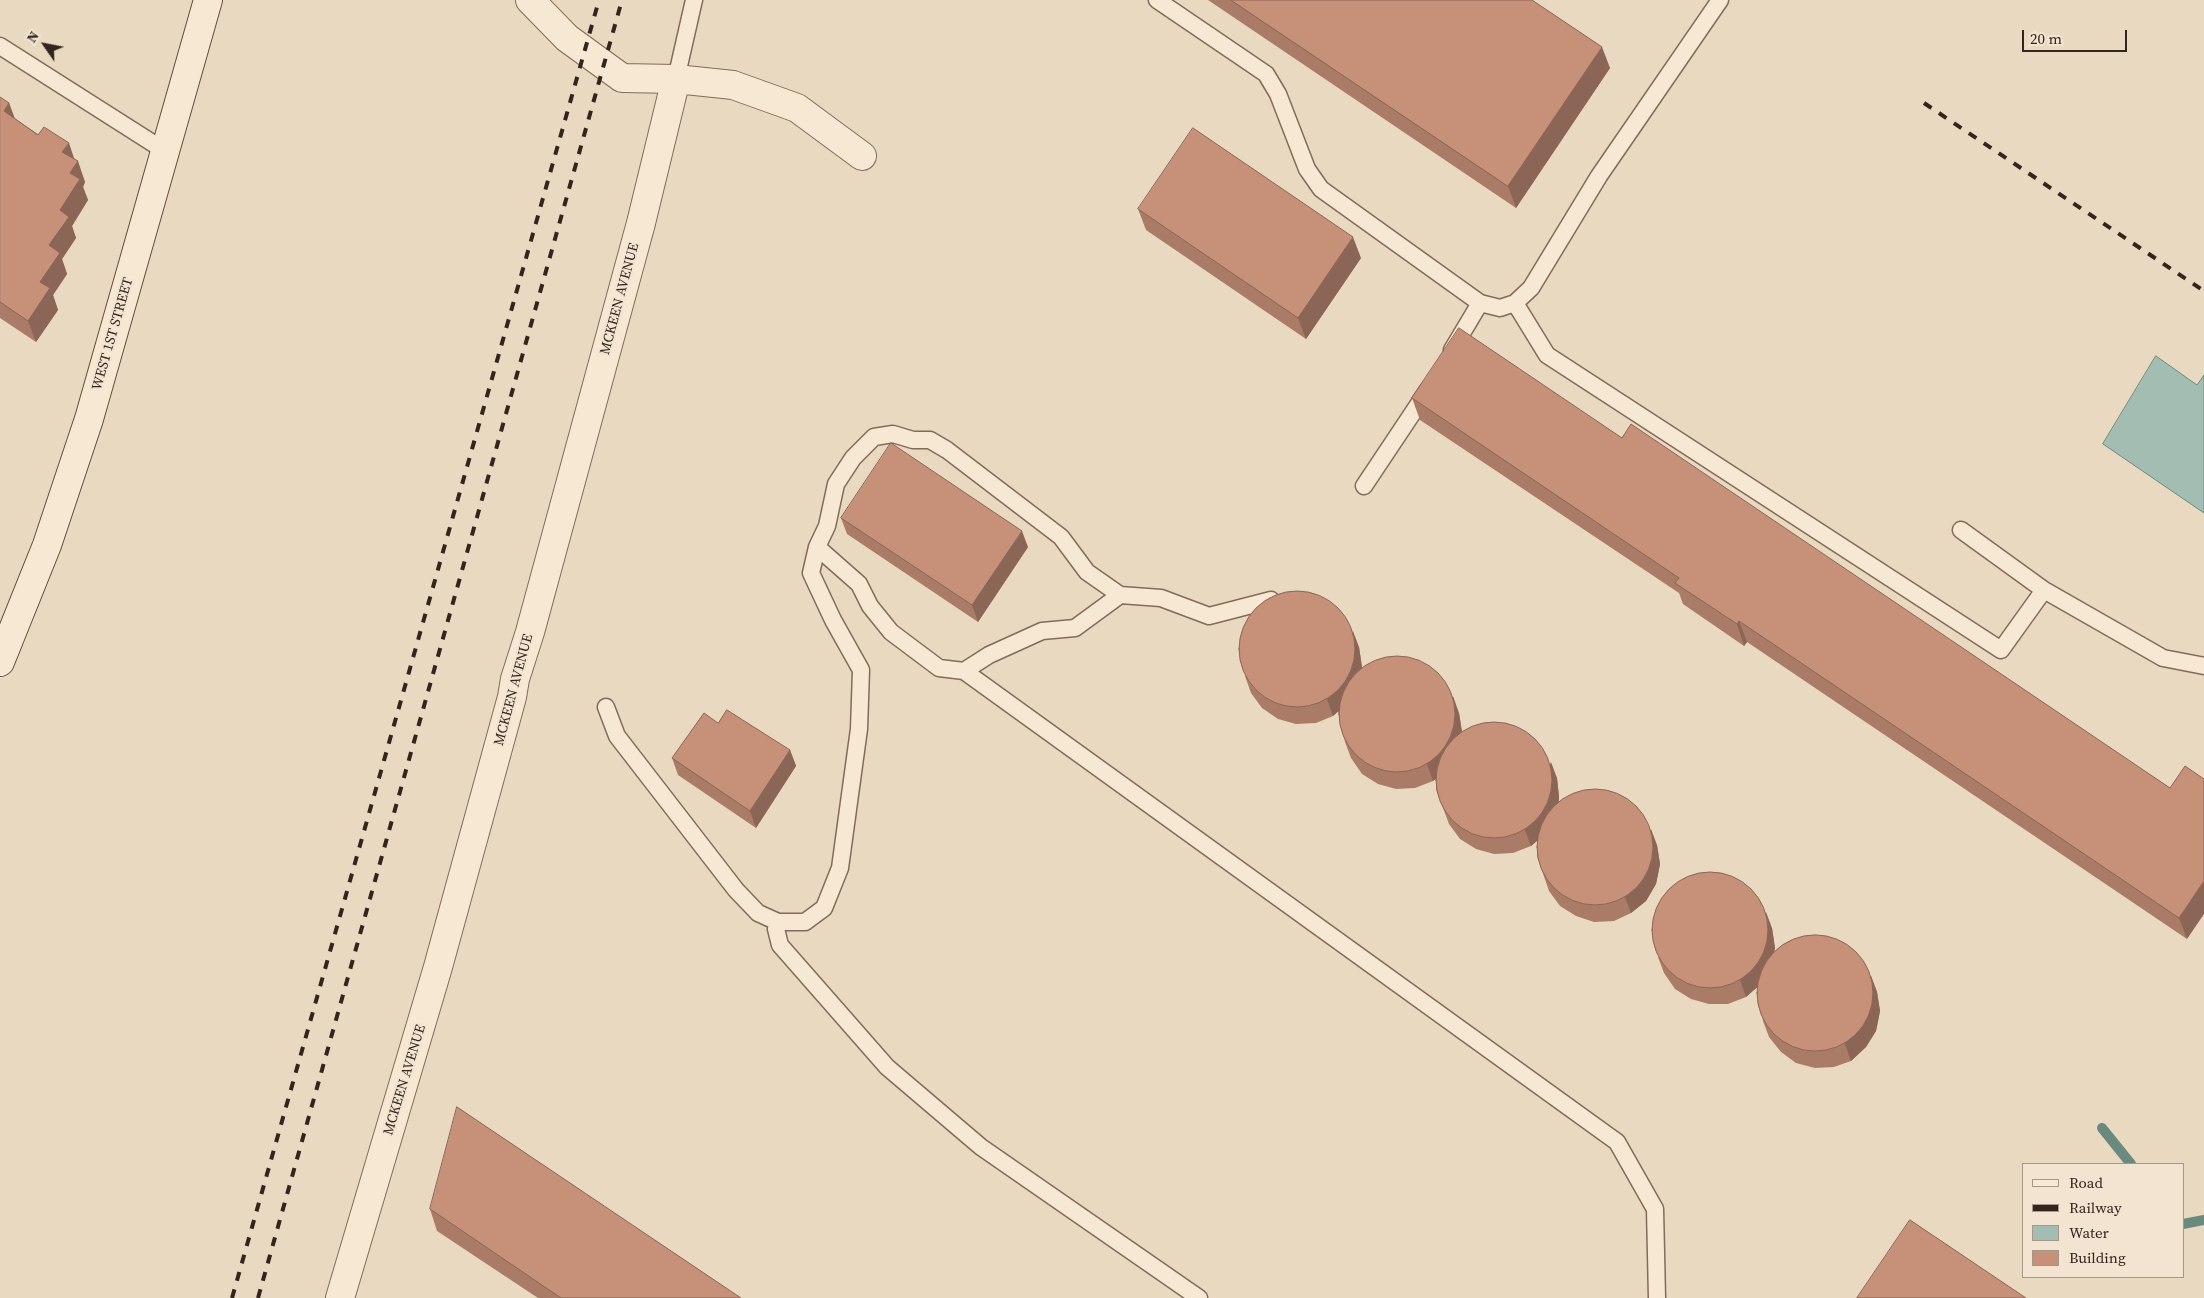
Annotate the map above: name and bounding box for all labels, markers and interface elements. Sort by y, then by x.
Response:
north arrow [20,20,70,70]
scale bar [2024,20,2129,52]
text: N [21,27,44,47]
text: 20 m [2030,28,2062,49]
street label: MCKEEN AVENUE [597,241,643,357]
street label: WEST 1ST STREET [89,276,137,392]
street label: MCKEEN AVENUE [491,632,537,748]
street label: MCKEEN AVENUE [380,1023,430,1137]
legend [2022,1163,2184,1278]
text: Road [2069,1172,2103,1193]
text: Railway [2069,1197,2122,1218]
text: Water [2069,1222,2109,1243]
text: Building [2069,1247,2126,1268]

